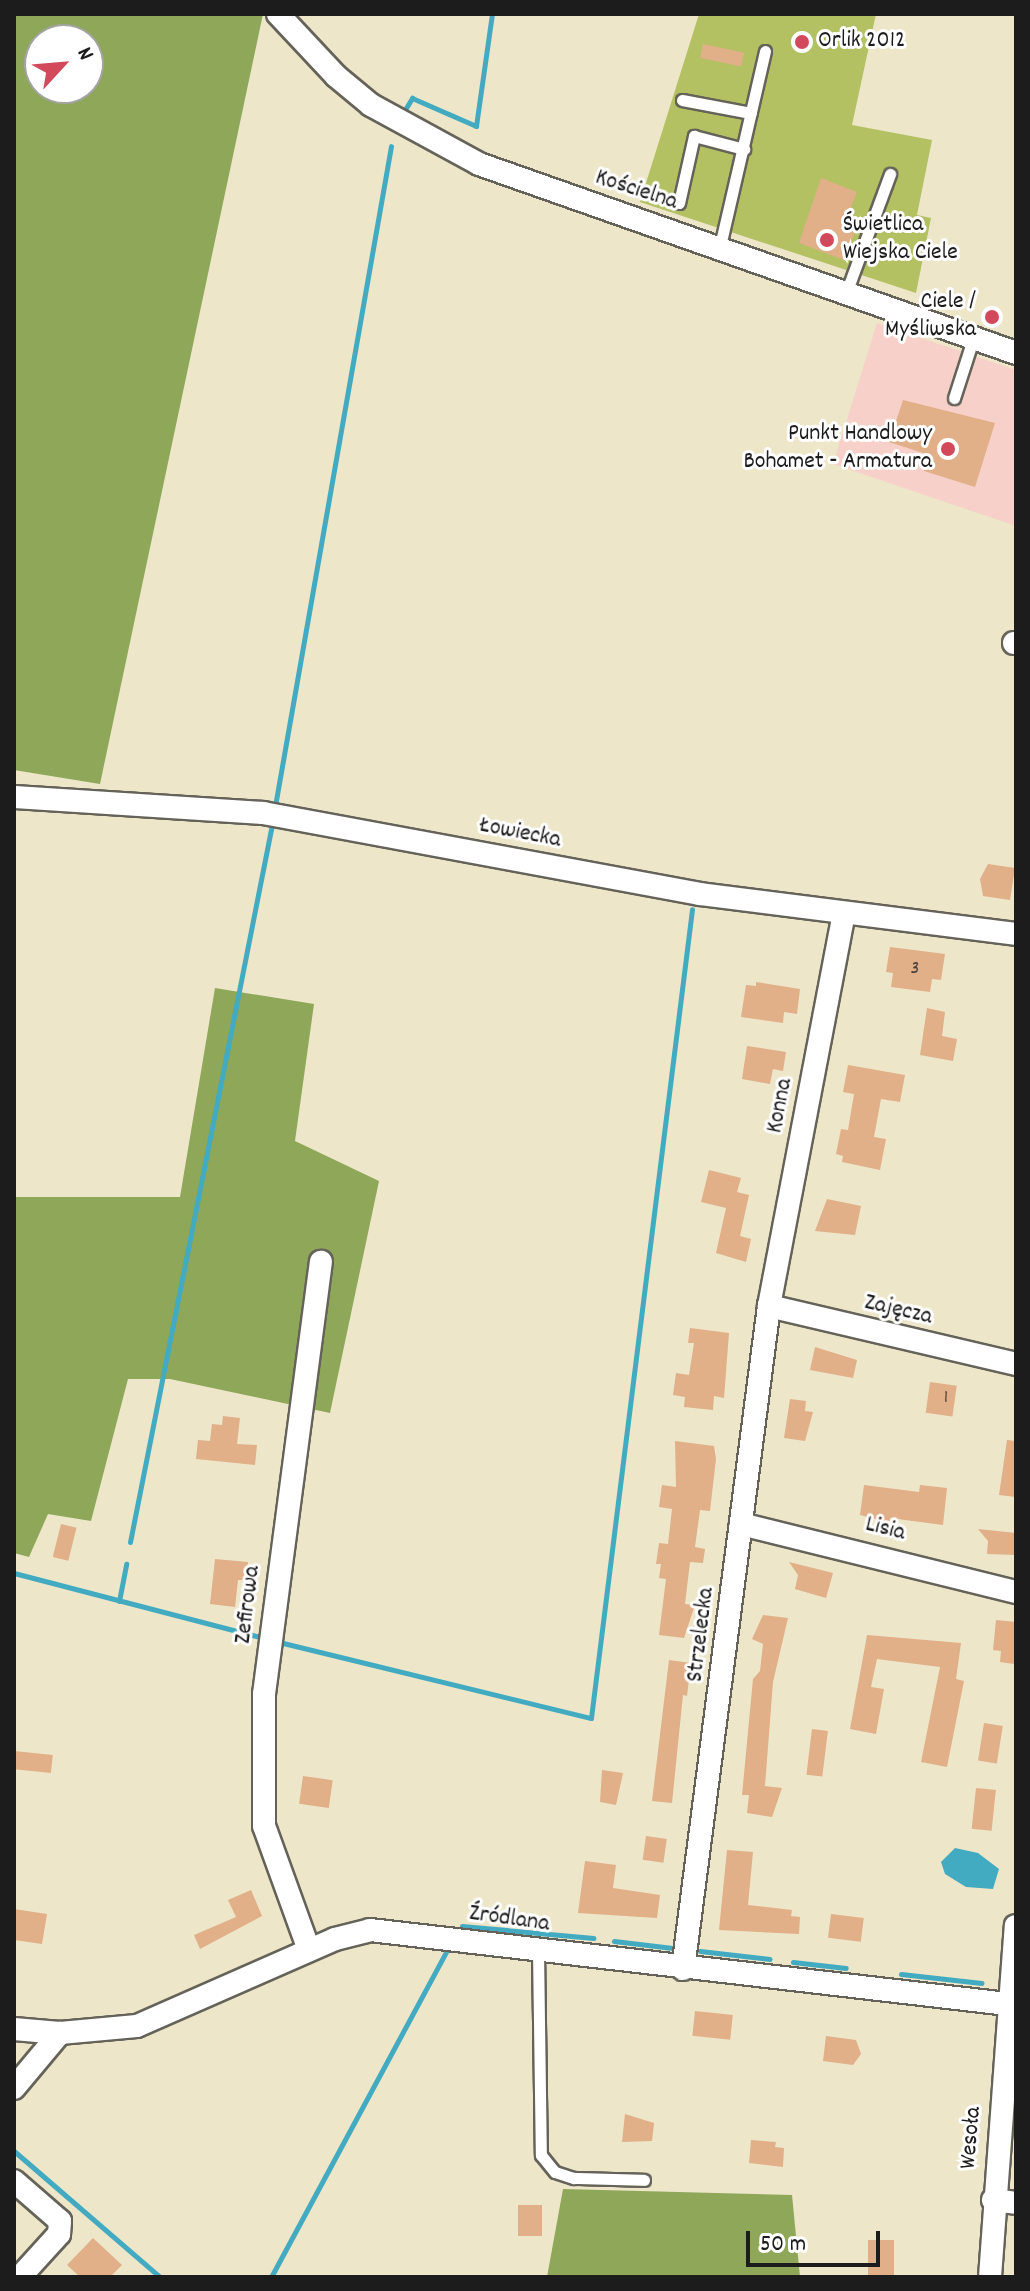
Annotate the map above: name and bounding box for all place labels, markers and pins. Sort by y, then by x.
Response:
place label: Orlik 2012 [818,28,905,56]
marker: Orlik 2012 [793,33,811,51]
place label: Świetlica Wiejska Ciele [843,212,958,268]
marker: Świetlica Wiejska Ciele [818,231,836,249]
place label: Ciele / Myśliwska [885,289,976,345]
marker: Ciele / Myśliwska [983,308,1001,326]
place label: Punkt Handlowy Bohamet - Armatura [743,421,932,477]
marker: Punkt Handlowy Bohamet - Armatura [939,440,957,458]

